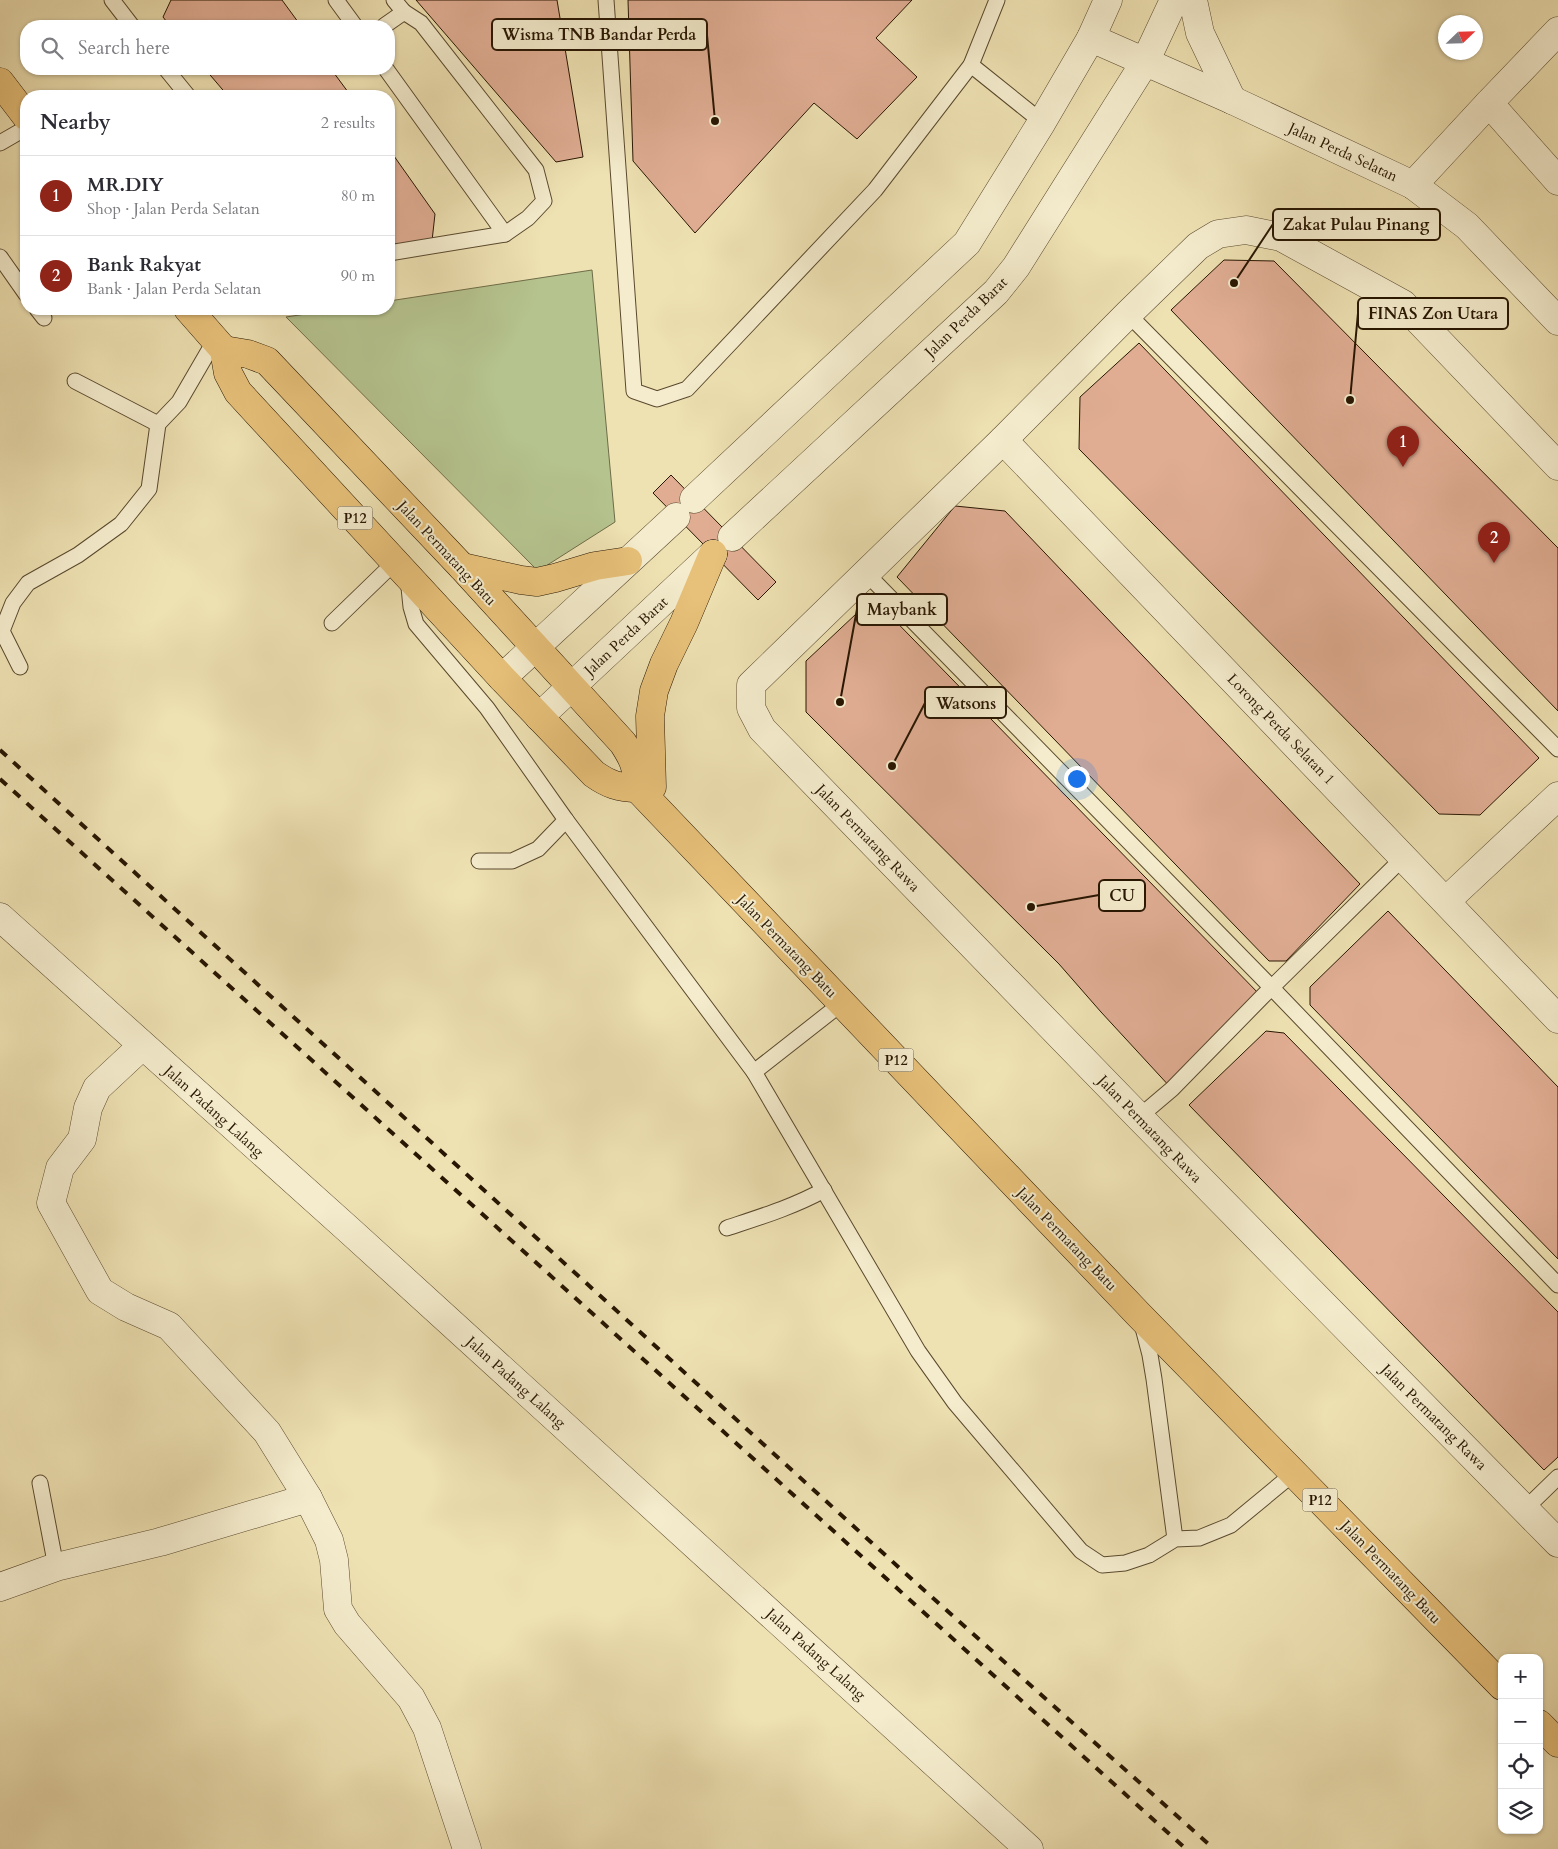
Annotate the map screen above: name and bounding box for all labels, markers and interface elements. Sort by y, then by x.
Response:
north arrow [1438,15,1483,60]
callout: Wisma TNB Bandar Perda [492,19,707,50]
search box [20,20,395,75]
text: Wisma TNB Bandar Perda [501,24,696,46]
icon: search [38,34,66,62]
text: Search here [78,35,170,61]
text: Nearby [40,108,111,137]
text: 2 results [321,112,375,134]
street label: Jalan Perda Selatan [1283,117,1401,186]
text: MR.DIY [87,172,164,198]
text: 1 [52,185,60,207]
text: 80 m [341,185,375,207]
text: Shop · Jalan Perda Selatan [87,198,260,220]
callout: Zakat Pulau Pinang [1273,209,1440,240]
text: Zakat Pulau Pinang [1283,214,1430,236]
text: Bank Rakyat [87,252,201,278]
text: 2 [52,265,60,287]
text: 90 m [341,265,375,287]
street label: Jalan Perda Barat [919,272,1012,363]
text: Bank · Jalan Perda Selatan [87,278,261,300]
callout: FINAS Zon Utara [1358,298,1508,329]
text: FINAS Zon Utara [1368,303,1498,325]
pin: 1 [1387,426,1419,467]
street label: Jalan Permatang Batu [392,495,501,610]
road number: P12 [338,506,372,530]
pin: 2 [1478,522,1510,563]
street label: Jalan Perda Barat [578,592,672,681]
callout: Maybank [857,594,947,625]
text: Maybank [867,599,937,621]
street label: Lorong Perda Selatan 1 [1223,669,1339,789]
callout: Watsons [925,687,1006,718]
text: Watsons [935,693,996,715]
your location [1064,766,1090,792]
street label: Jalan Permatang Rawa [810,778,925,896]
callout: CU [1099,880,1145,911]
text: CU [1109,885,1135,907]
street label: Jalan Permatang Batu [731,888,842,1002]
road number: P12 [878,1048,914,1072]
street label: Jalan Padang Lalang [158,1059,269,1162]
street label: Jalan Permatang Rawa [1092,1069,1207,1187]
street label: Jalan Permatang Batu [1011,1181,1122,1295]
street label: Jalan Padang Lalang [460,1330,571,1433]
street label: Jalan Permatang Rawa [1375,1358,1492,1475]
road number: P12 [1302,1488,1338,1512]
street label: Jalan Permatang Batu [1335,1514,1446,1628]
street label: Jalan Padang Lalang [760,1602,871,1705]
map controls [1498,1654,1543,1834]
button: + [1498,1654,1543,1699]
button: − [1498,1699,1543,1744]
button: locate [1498,1744,1543,1789]
button: layers [1498,1789,1543,1834]

